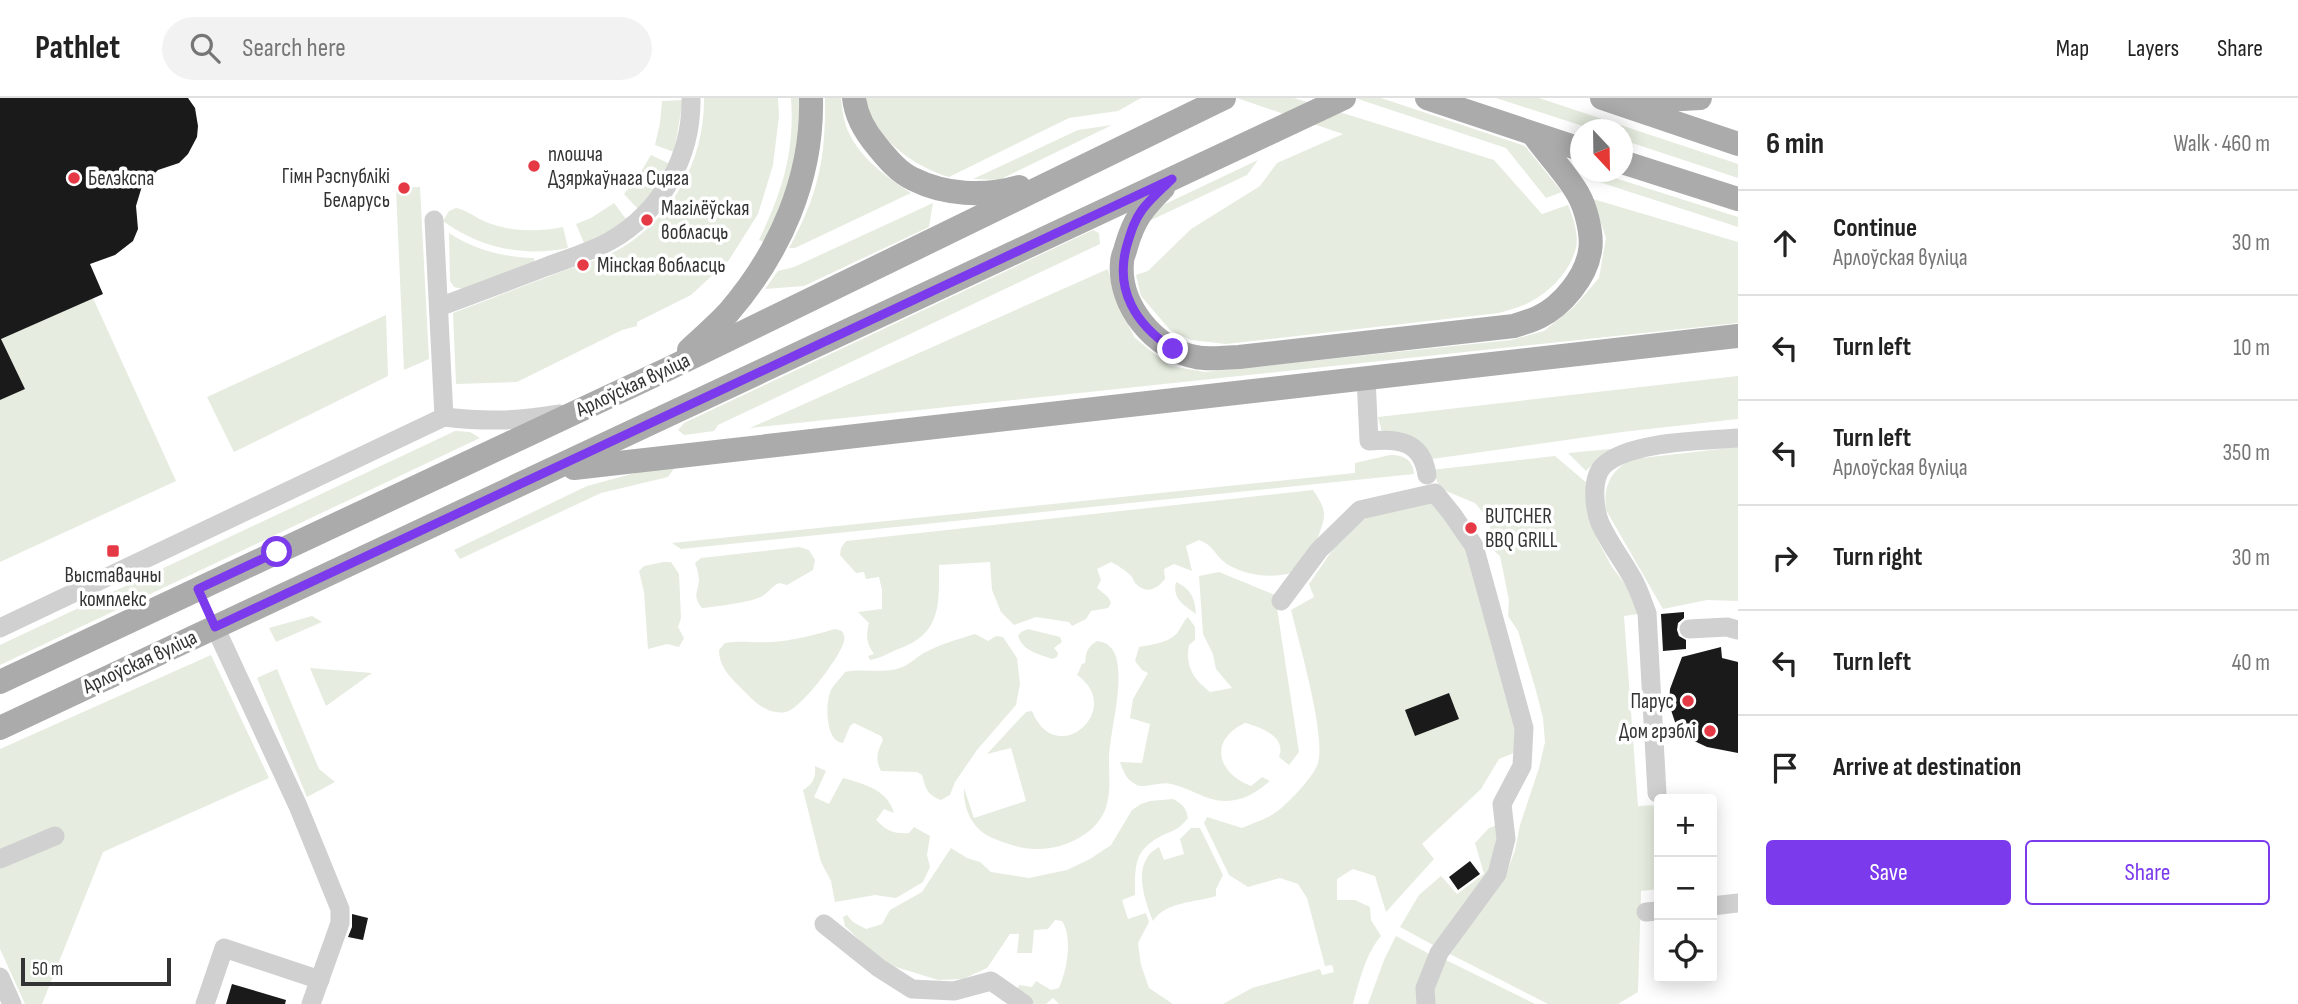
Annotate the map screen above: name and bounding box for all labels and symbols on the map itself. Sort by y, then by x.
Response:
north arrow [1570,119,1633,182]
place label: плошча Дзяржаўнага Сцяга [548,142,689,191]
marker: плошча Дзяржаўнага Сцяга [526,158,542,174]
place label: Гімн Рэспублікі Беларусь [282,164,390,213]
place label: Белэкспа [88,166,154,191]
marker: Белэкспа [66,170,82,186]
marker: Гімн Рэспублікі Беларусь [396,180,412,196]
place label: Магілёўская вобласць [661,196,750,245]
marker: Магілёўская вобласць [639,212,655,228]
place label: Мінская вобласць [597,253,726,278]
marker: Мінская вобласць [575,257,591,273]
route end [1157,333,1188,364]
street label: Арлоўская вуліца [571,348,694,423]
place label: BUTCHER BBQ GRILL [1485,504,1558,553]
marker: BUTCHER BBQ GRILL [1463,520,1479,536]
route start [261,536,292,567]
marker: Выставачны комплекс [105,543,121,559]
place label: Выставачны комплекс [64,563,162,612]
street label: Арлоўская вуліца [78,625,201,700]
place label: Парус [1630,689,1674,714]
marker: Парус [1680,693,1696,709]
place label: Дом грэблі [1619,719,1696,744]
marker: Дом грэблі [1702,723,1718,739]
scale bar [21,955,172,987]

